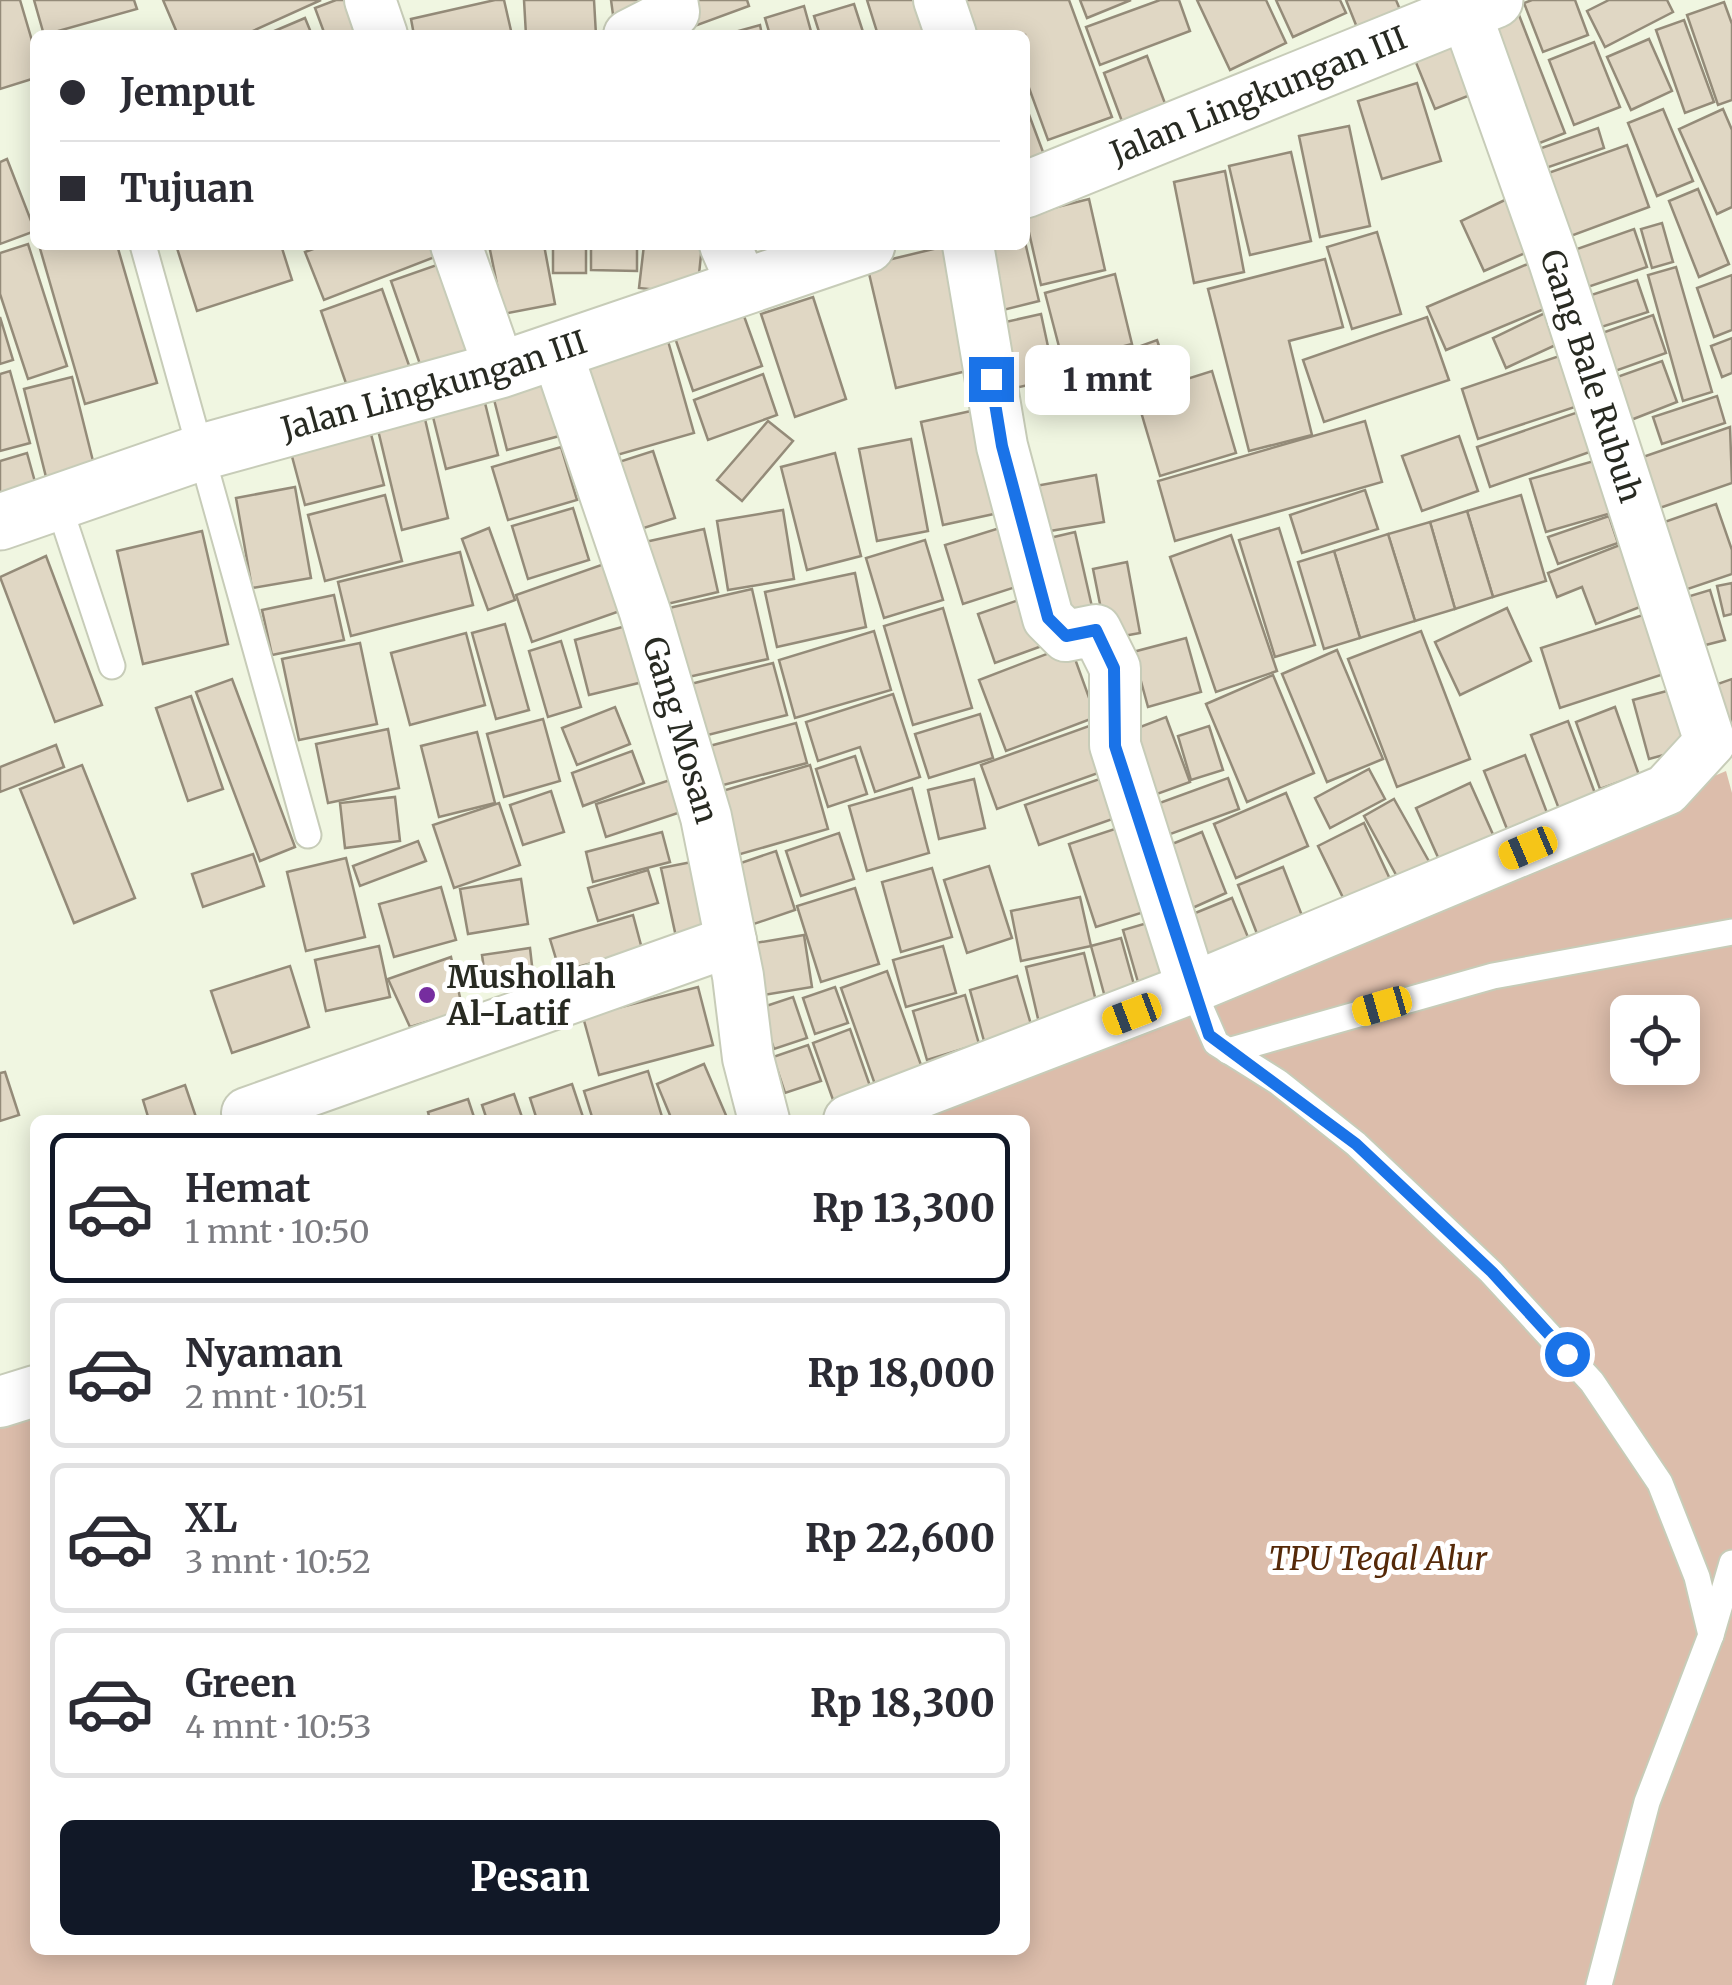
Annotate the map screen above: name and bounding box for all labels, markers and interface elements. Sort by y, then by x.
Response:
street label: Jalan Lingkungan III [1104,18,1413,174]
text: Jemput [120,69,255,116]
text: Tujuan [120,165,254,212]
street label: Gang Bale Rubuh [1531,245,1651,507]
street label: Jalan Lingkungan III [276,322,592,450]
callout: 1 mnt [1026,344,1191,414]
route end [969,357,1014,402]
text: 1 mnt [1063,360,1152,400]
street label: Gang Mosan [633,632,727,828]
car [1495,822,1561,874]
place label: Mushollah Al-Latif [446,957,616,1034]
car [1349,983,1415,1029]
marker: Mushollah Al-Latif [416,984,438,1006]
car [1099,989,1165,1039]
map controls [1610,995,1700,1085]
button: locate [1610,995,1700,1085]
icon: car [65,1163,155,1253]
text: Hemat [185,1165,310,1212]
text: Rp 13,300 [812,1185,995,1232]
text: 1 mnt · 10:50 [185,1212,370,1252]
icon: car [65,1328,155,1418]
text: Nyaman [185,1330,343,1377]
route start [1545,1332,1590,1377]
text: Rp 18,000 [808,1350,995,1397]
text: 2 mnt · 10:51 [185,1377,367,1417]
icon: car [65,1493,155,1583]
text: XL [185,1495,237,1542]
text: Rp 22,600 [805,1515,995,1562]
park label: TPU Tegal Alur [1269,1539,1488,1579]
text: 3 mnt · 10:52 [185,1542,371,1582]
icon: car [65,1658,155,1748]
text: Green [185,1660,296,1707]
text: Rp 18,300 [810,1680,995,1727]
text: 4 mnt · 10:53 [185,1707,372,1747]
button: Pesan [60,1820,1000,1935]

